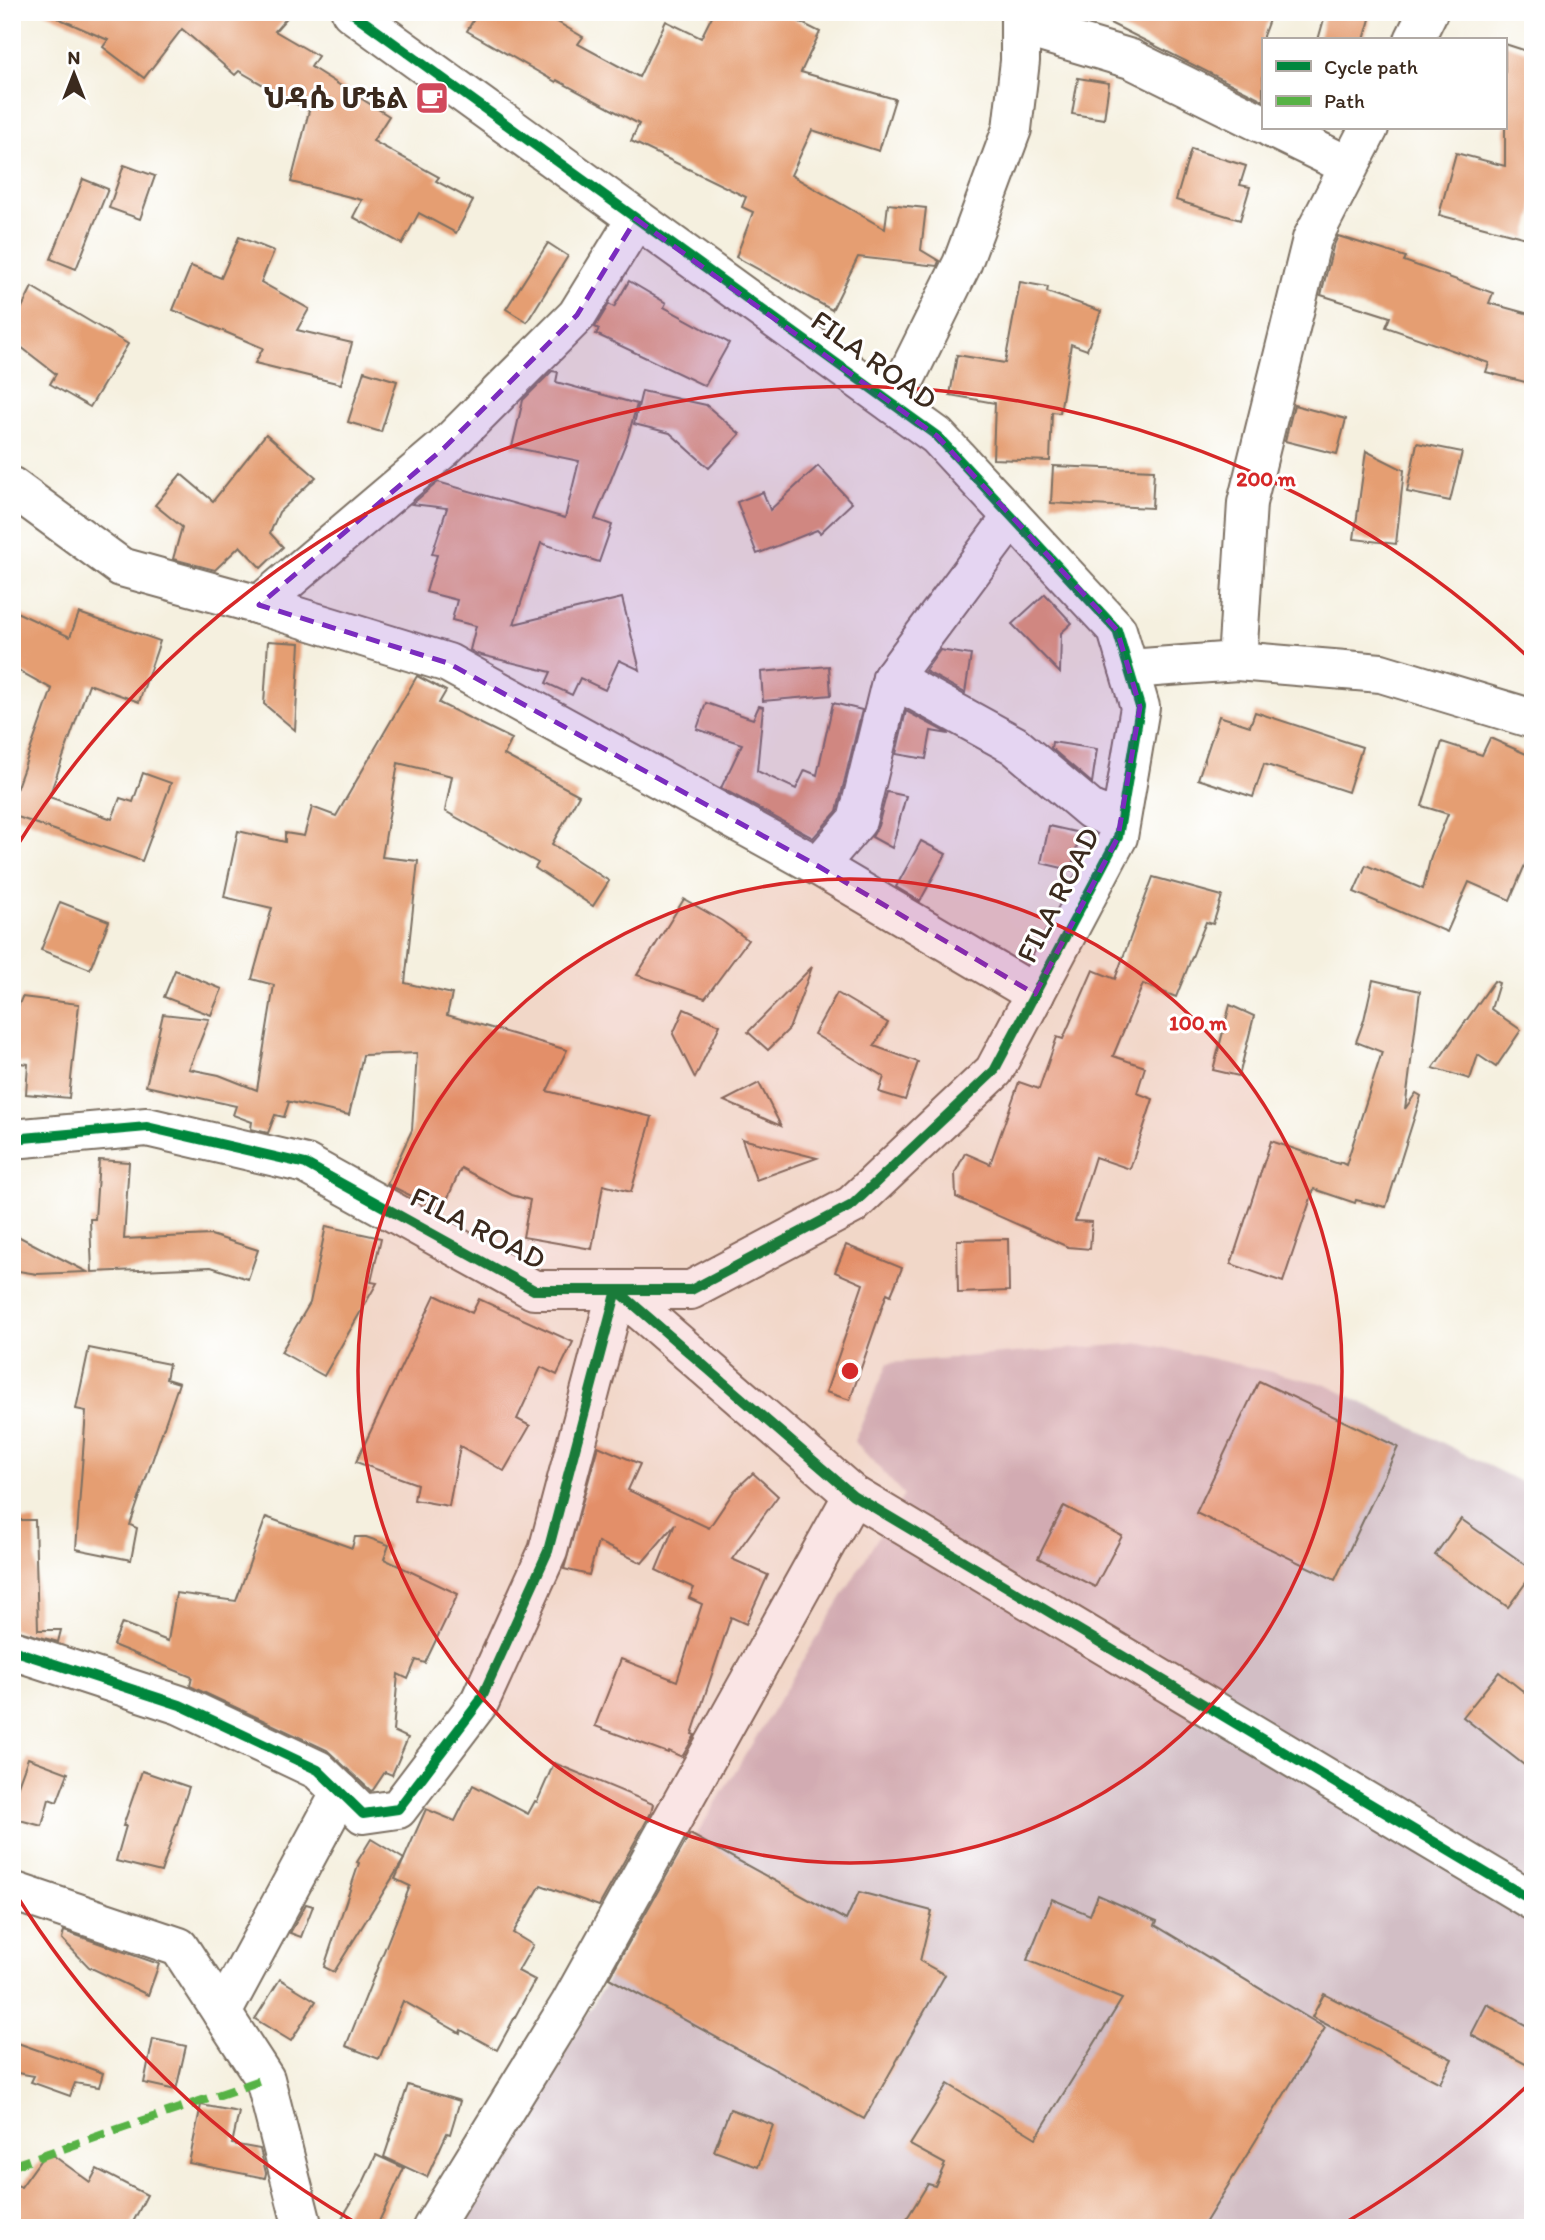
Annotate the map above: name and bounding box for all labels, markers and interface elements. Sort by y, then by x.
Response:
north arrow [38,38,108,108]
legend [1262,38,1506,130]
text: N [68,46,80,69]
text: Cycle path [1324,54,1418,79]
place label: ህዳሴ ሆቴል [263,79,408,116]
cafe icon: ህዳሴ ሆቴል [413,79,451,117]
text: Path [1324,88,1365,113]
street label: FILA ROAD [804,301,945,418]
text: 200 m [1236,466,1296,491]
street label: FILA ROAD [1008,821,1107,969]
text: 100 m [1169,1010,1227,1035]
street label: FILA ROAD [404,1178,552,1277]
centre of rings [838,1359,862,1383]

